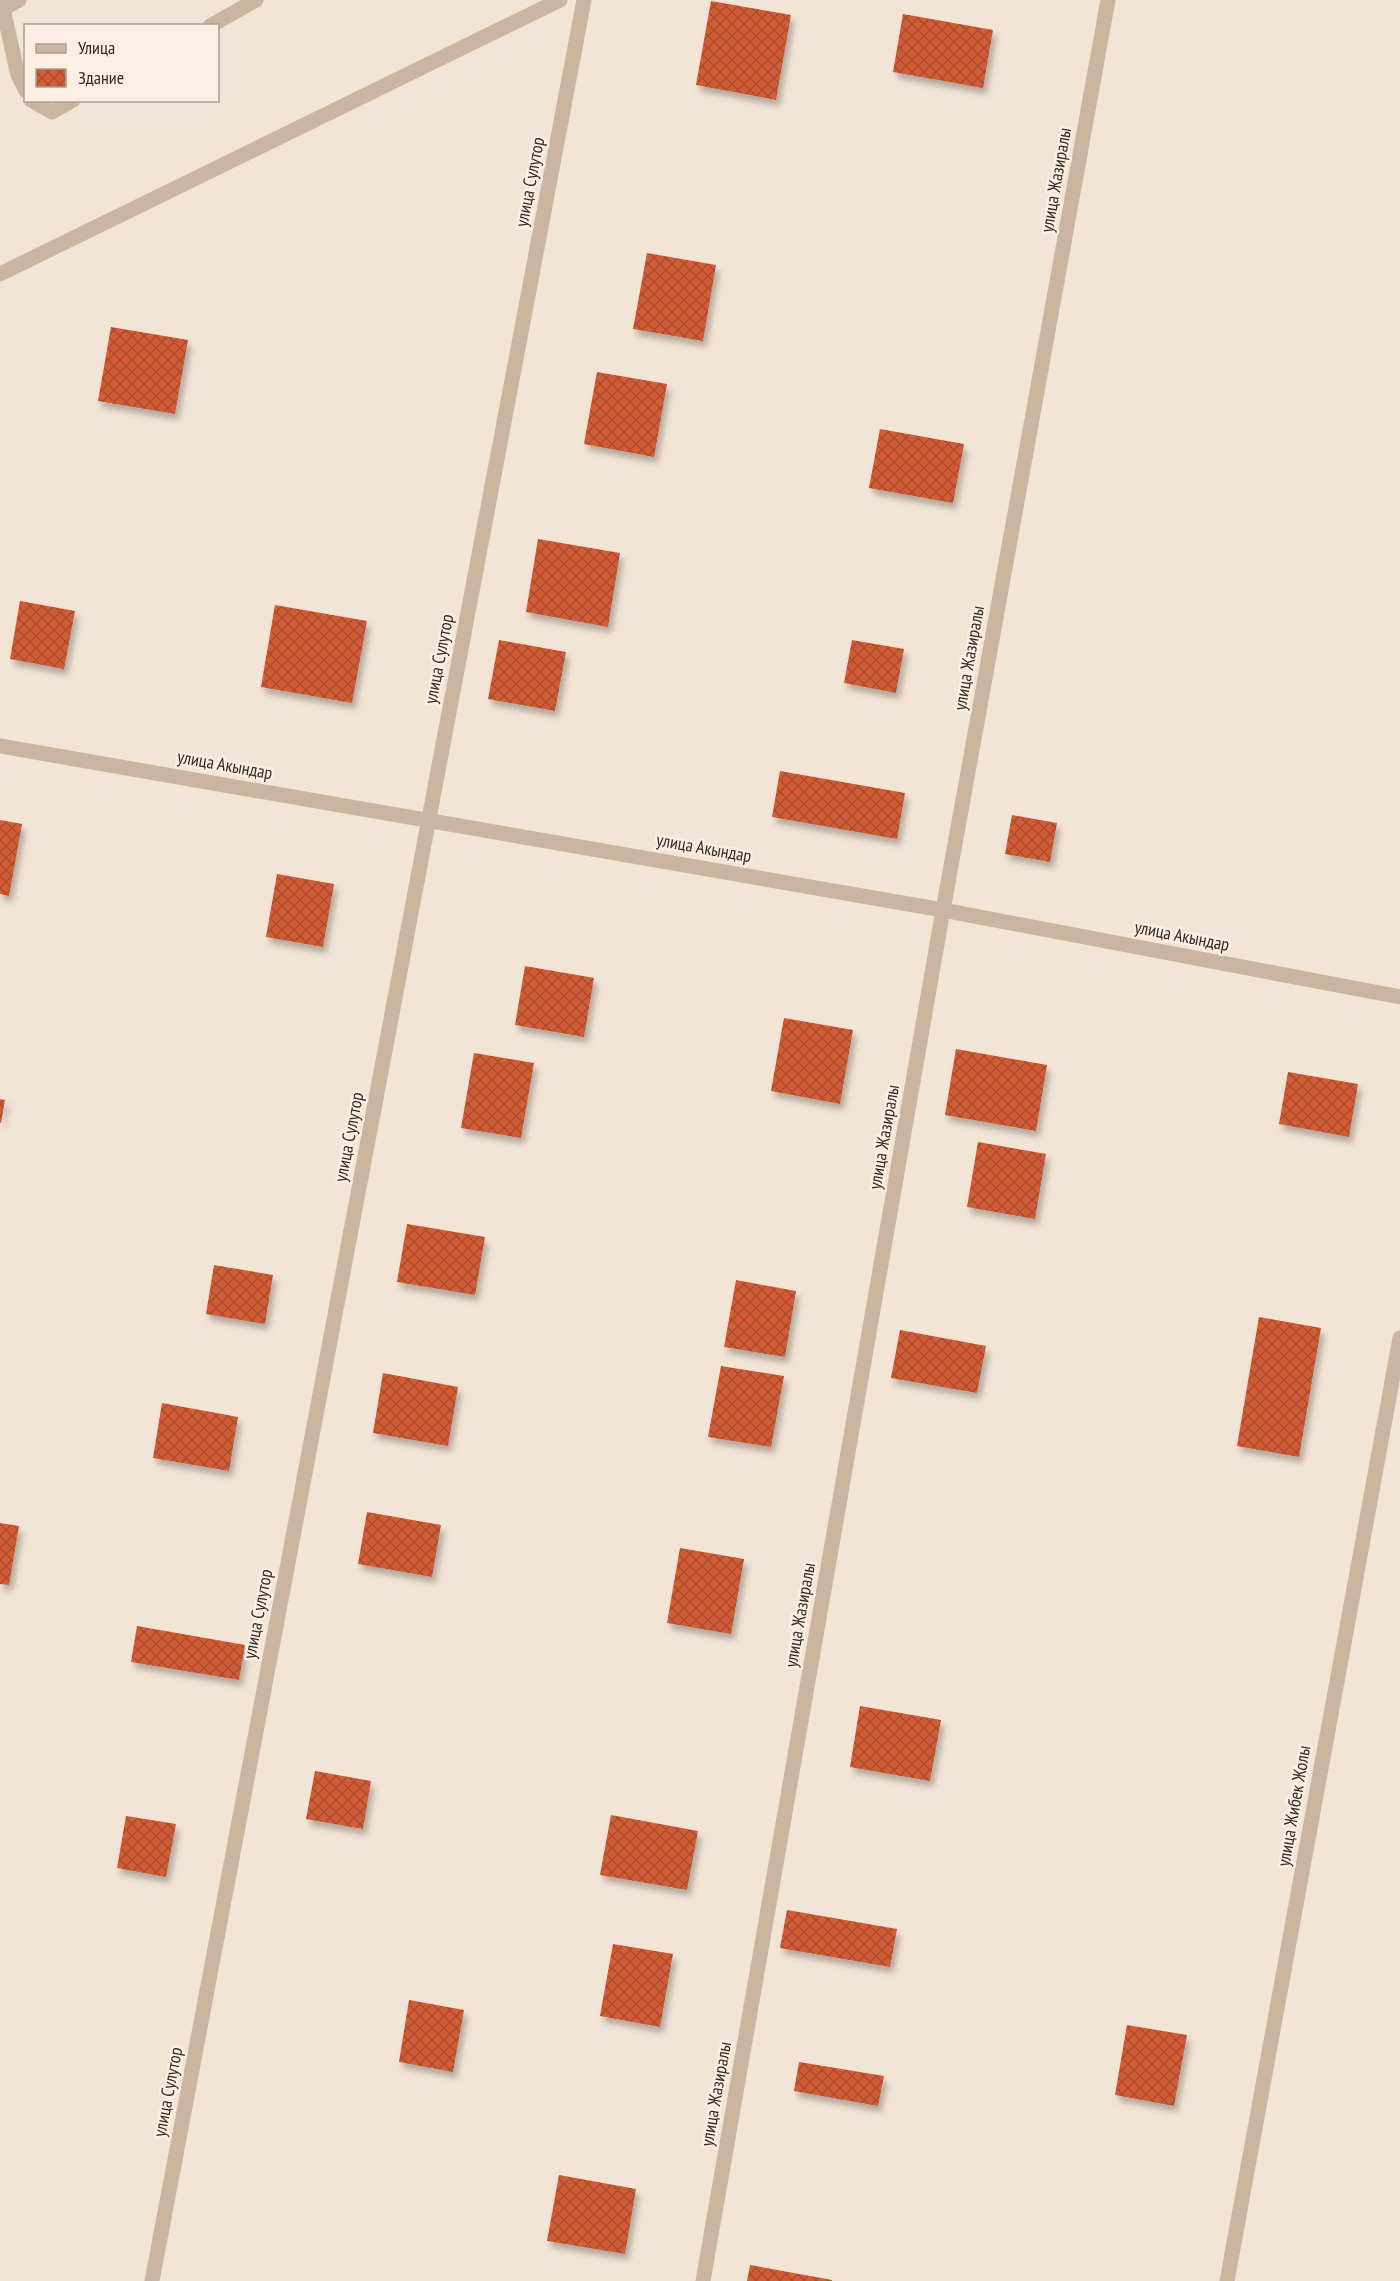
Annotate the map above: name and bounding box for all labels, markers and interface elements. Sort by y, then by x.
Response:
legend [24,24,219,102]
text: Улица [78,36,115,59]
text: Здание [78,66,124,89]
street label: улица Жазиралы [1035,126,1076,234]
street label: улица Сулутор [510,135,549,229]
street label: улица Жазиралы [948,604,989,712]
street label: улица Сулутор [419,612,458,706]
street label: улица Акындар [176,745,275,784]
street label: улица Акындар [655,828,754,867]
street label: улица Акындар [1133,915,1232,956]
street label: улица Жазиралы [863,1083,904,1191]
street label: улица Сулутор [329,1090,368,1184]
street label: улица Жазиралы [779,1561,820,1669]
street label: улица Сулутор [238,1567,277,1661]
street label: улица Жибек Жолы [1272,1744,1315,1868]
street label: улица Жазиралы [695,2040,736,2148]
street label: улица Сулутор [148,2045,187,2139]

